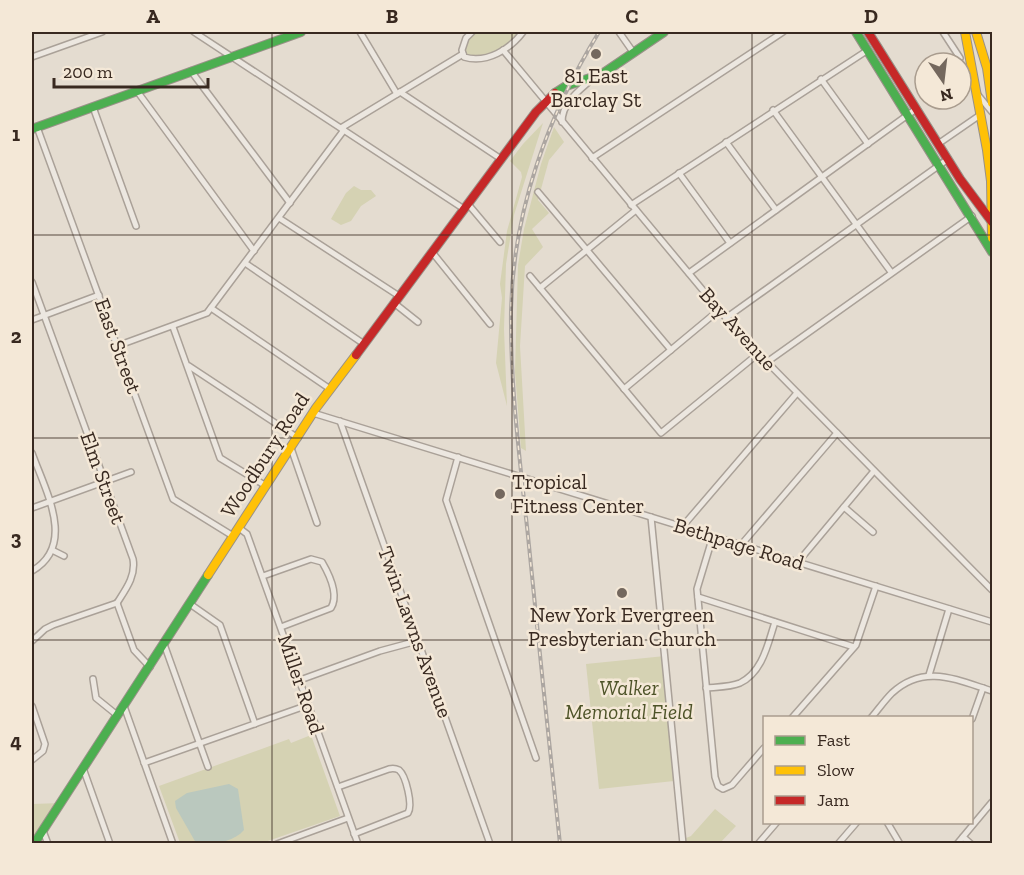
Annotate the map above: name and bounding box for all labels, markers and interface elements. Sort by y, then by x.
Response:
text: A [146,4,160,28]
text: B [386,4,398,28]
text: C [626,4,639,28]
text: D [864,4,878,28]
marker: 81 East Barclay St [589,47,603,61]
scale bar [54,51,208,89]
north arrow [913,51,973,111]
text: 200 m [63,61,113,83]
place label: 81 East Barclay St [551,63,642,112]
text: N [938,84,955,106]
text: 1 [12,122,20,146]
street label: Bay Avenue [695,282,782,375]
street label: East Street [90,295,147,397]
text: 2 [11,324,22,348]
street label: Woodbury Road [215,387,314,522]
street label: Elm Street [75,428,132,527]
place label: Tropical Fitness Center [512,469,644,518]
marker: Tropical Fitness Center [493,487,507,501]
street label: Bethpage Road [671,512,808,575]
text: 3 [11,526,22,550]
street label: Twin Lawns Avenue [373,543,458,721]
marker: New York Evergreen Presbyterian Church [615,586,629,600]
place label: New York Evergreen Presbyterian Church [528,602,716,651]
street label: Miller Road [273,631,330,737]
park label: Walker Memorial Field [565,675,693,724]
legend [763,716,973,824]
text: 4 [10,729,22,753]
text: Fast [817,729,850,751]
text: Slow [817,759,854,781]
text: Jam [817,789,849,811]

